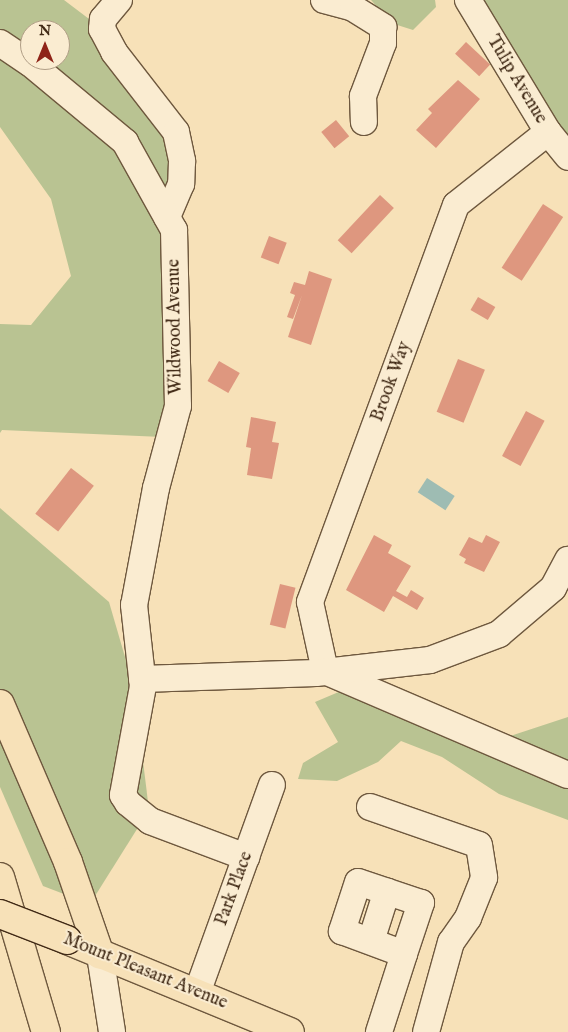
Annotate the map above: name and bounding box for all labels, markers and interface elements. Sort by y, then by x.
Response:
north arrow [20,20,70,70]
text: N [39,22,51,40]
street label: Tulip Avenue [481,32,551,128]
street label: Wildwood Avenue [164,259,188,395]
street label: Brook Way [368,339,416,425]
street label: Park Place [212,849,258,929]
street label: Mount Pleasant Avenue [60,929,230,1015]

